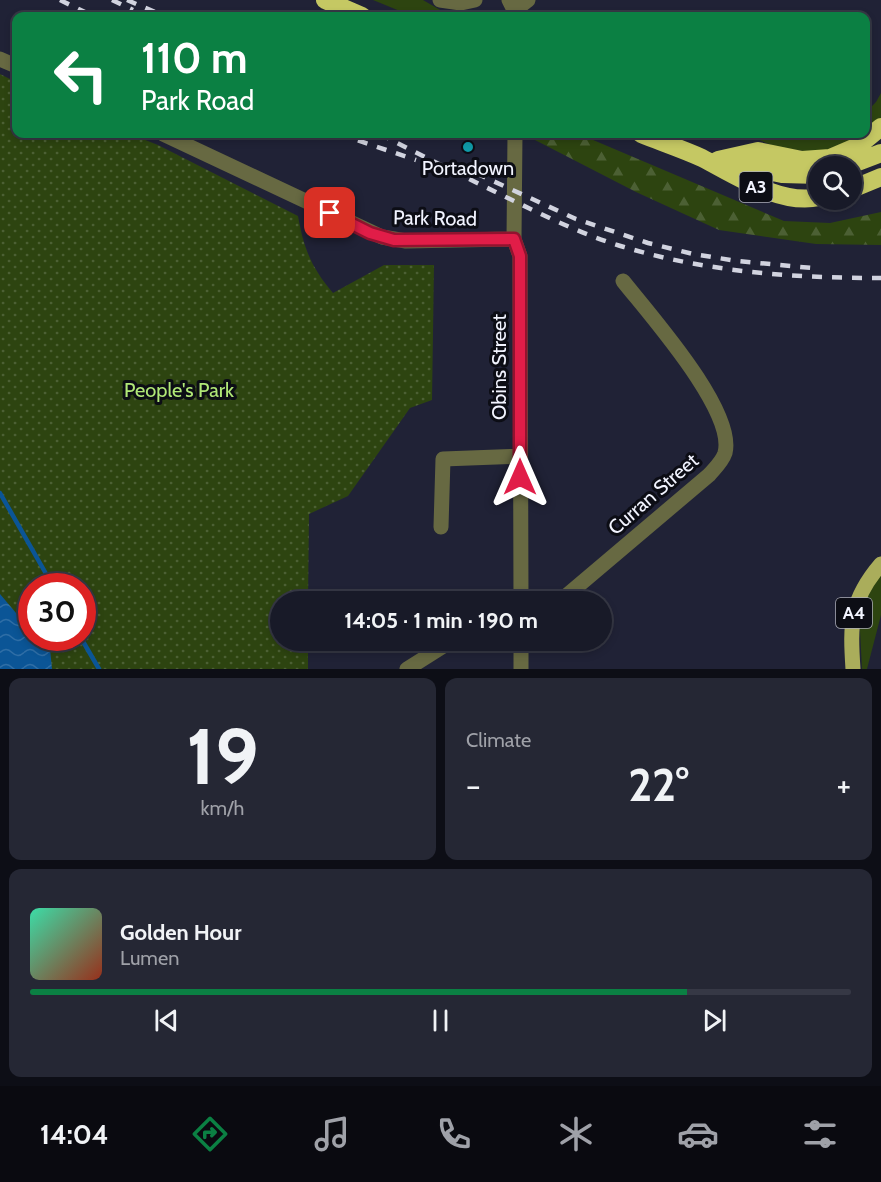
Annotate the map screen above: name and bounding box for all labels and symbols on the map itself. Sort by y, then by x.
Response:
marker: Portadown [461,140,475,154]
place label: Portadown [422,156,514,180]
road number: A3 [740,172,772,202]
pin [304,187,355,238]
street label: Park Road [393,205,477,231]
street label: Obins Street [487,314,511,420]
park label: People's Park [124,378,234,402]
position arrow [488,445,552,509]
street label: Curran Street [603,448,703,540]
speed limit sign: 30 [18,573,96,651]
road number: A4 [836,598,872,628]

